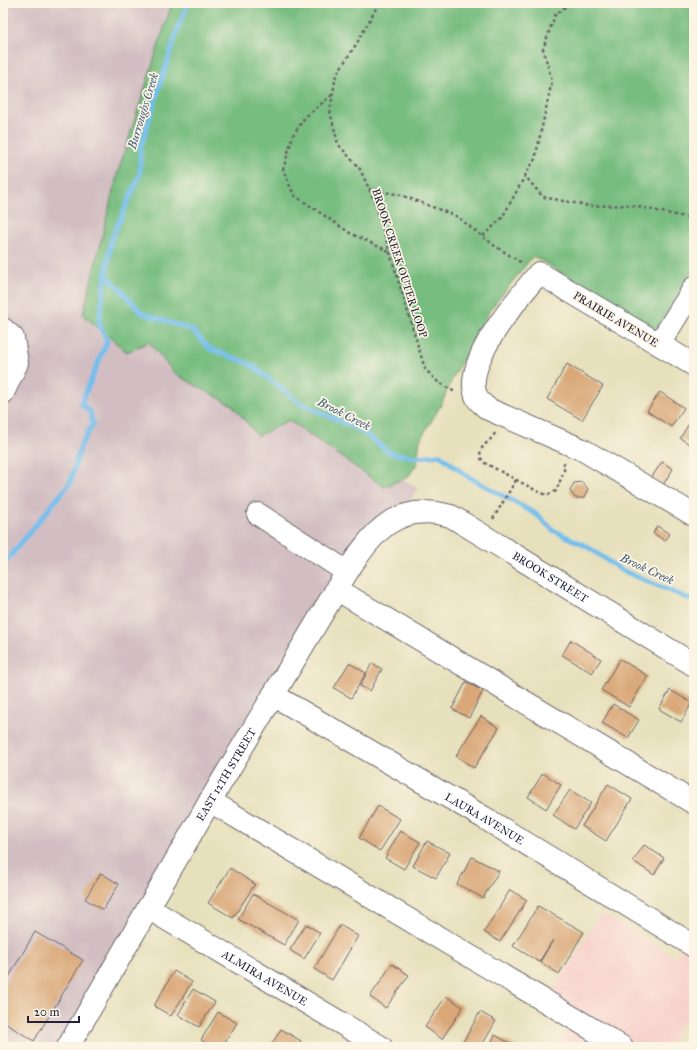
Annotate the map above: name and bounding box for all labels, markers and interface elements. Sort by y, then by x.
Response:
water label: Burroughs Creek [124,71,161,152]
street label: BROOK CREEK OUTER LOOP [369,187,430,340]
street label: PRAIRIE AVENUE [571,289,661,350]
water label: Brook Creek [314,394,373,434]
street label: BROOK STREET [510,549,591,606]
water label: Brook Creek [617,550,676,588]
street label: EAST 12TH STREET [194,726,259,823]
street label: LAURA AVENUE [443,790,526,848]
street label: ALMIRA AVENUE [219,947,310,1009]
scale bar [28,998,79,1024]
text: 20 m [34,1005,60,1019]

